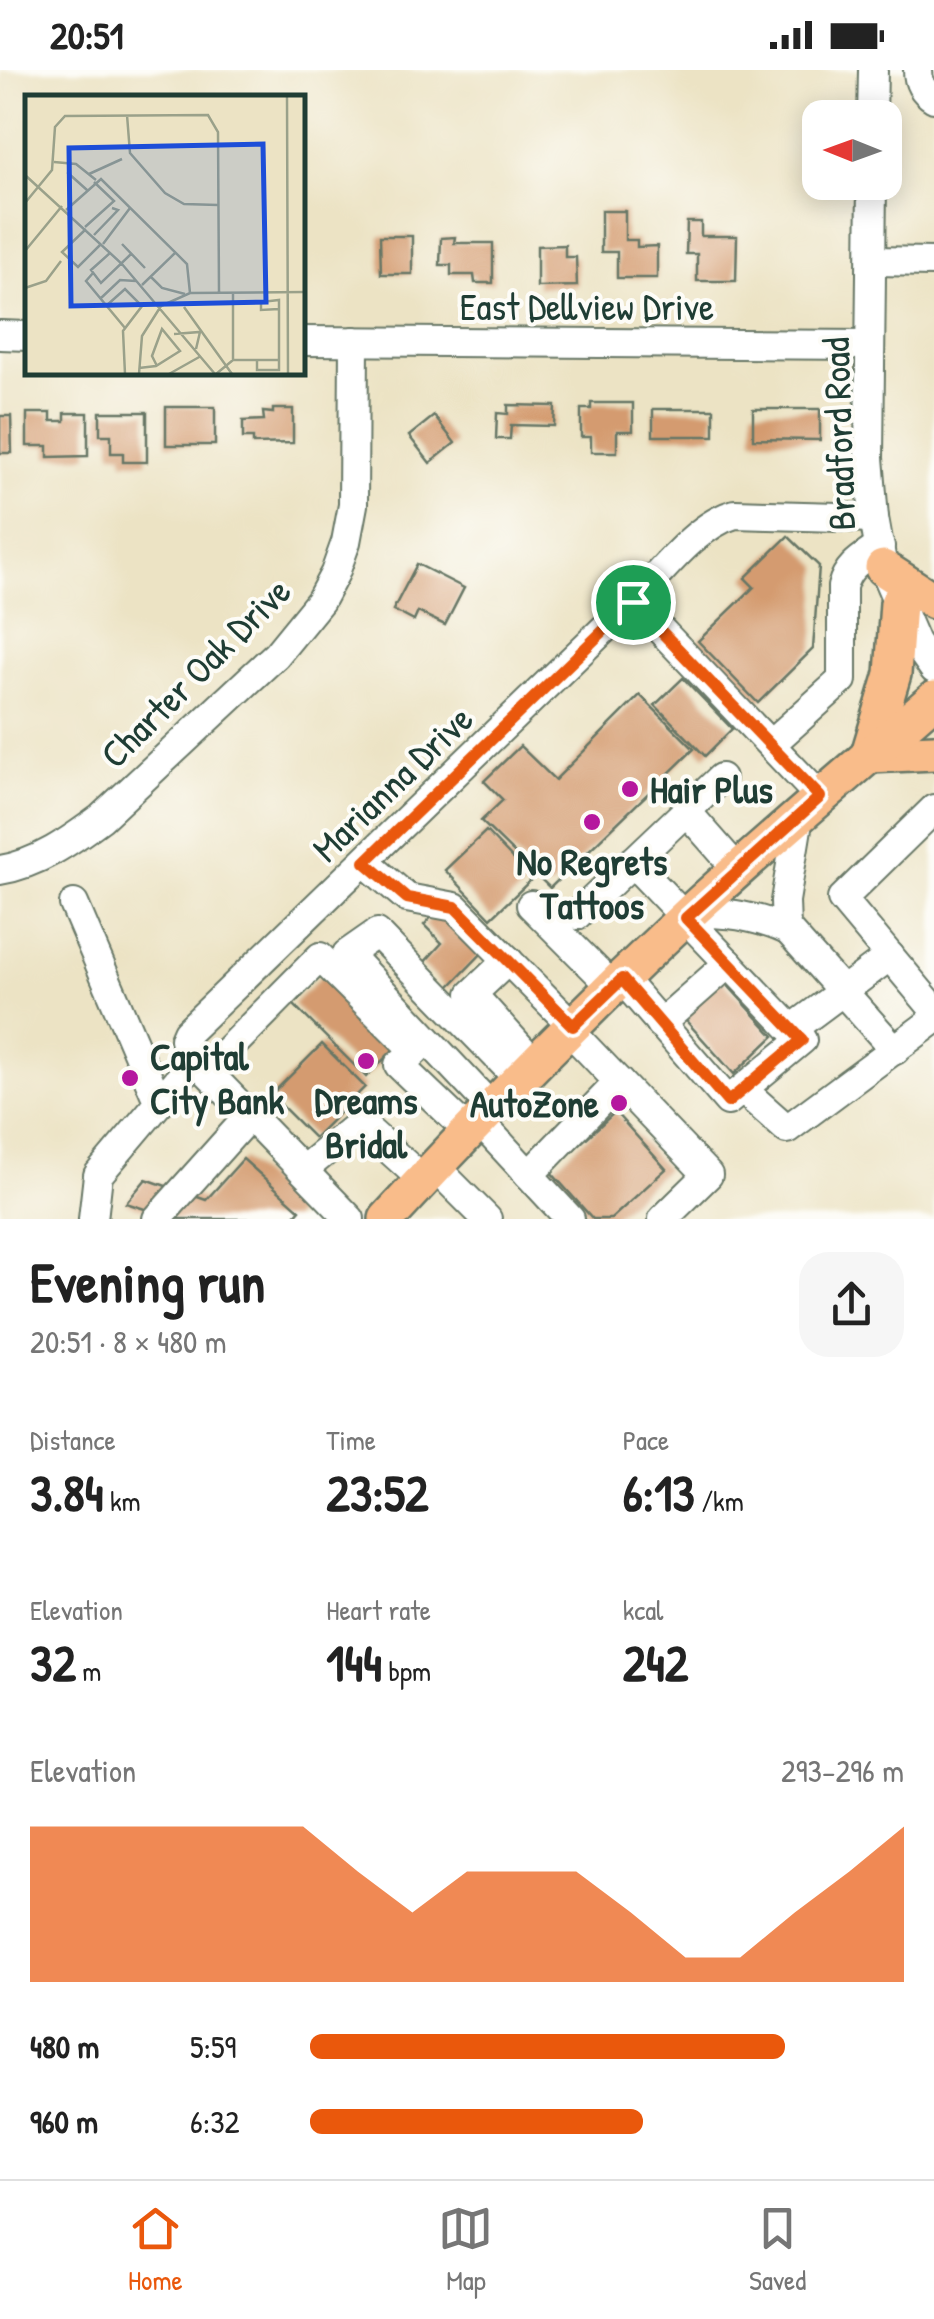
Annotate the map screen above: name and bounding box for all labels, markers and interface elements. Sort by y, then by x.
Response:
text: 20:51 [50,9,124,61]
inset map [25,95,305,375]
north arrow [802,100,902,200]
map controls [802,100,902,200]
street label: East Dellview Drive [460,280,714,332]
street label: Bradford Road [809,336,867,531]
pin [591,560,676,645]
street label: Charter Oak Drive [88,565,302,779]
icon: arrive [606,575,661,630]
street label: Marianna Drive [300,693,484,873]
place label: Hair Plus [650,763,773,815]
marker: Hair Plus [619,778,641,800]
marker: No Regrets Tattoos [581,811,603,833]
place label: No Regrets Tattoos [516,835,668,931]
place label: Capital City Bank [150,1030,285,1127]
marker: Dreams Bridal [355,1050,377,1072]
marker: Capital City Bank [119,1067,141,1089]
place label: Dreams Bridal [314,1074,418,1170]
place label: AutoZone [470,1077,599,1129]
marker: AutoZone [608,1092,630,1114]
text: Evening run [30,1245,265,1319]
button: share [799,1252,904,1357]
text: 20:51 · 8 × 480 m [30,1320,227,1363]
text: Distance [30,1421,116,1459]
text: Time [326,1421,376,1459]
text: Pace [623,1421,669,1459]
text: 3.84 [30,1459,104,1527]
text: 23:52 [326,1459,428,1527]
text: 6:13 [623,1459,695,1527]
text: km [104,1482,141,1520]
text: /km [695,1482,744,1520]
text: Elevation [30,1591,123,1629]
text: Heart rate [326,1591,431,1629]
text: kcal [623,1591,664,1629]
text: 32 [30,1629,76,1697]
text: 144 [326,1629,382,1697]
text: 242 [623,1629,688,1697]
text: m [76,1652,101,1690]
text: bpm [382,1652,431,1690]
text: Elevation [30,1749,136,1792]
text: 293–296 m [781,1749,904,1792]
text: 480 m [30,2025,99,2068]
text: 5:59 [190,2025,236,2068]
text: 960 m [30,2100,98,2143]
text: 6:32 [190,2100,240,2143]
tab: Home [128,2201,183,2299]
tab: Map [438,2201,493,2299]
tab: Saved [749,2201,806,2299]

